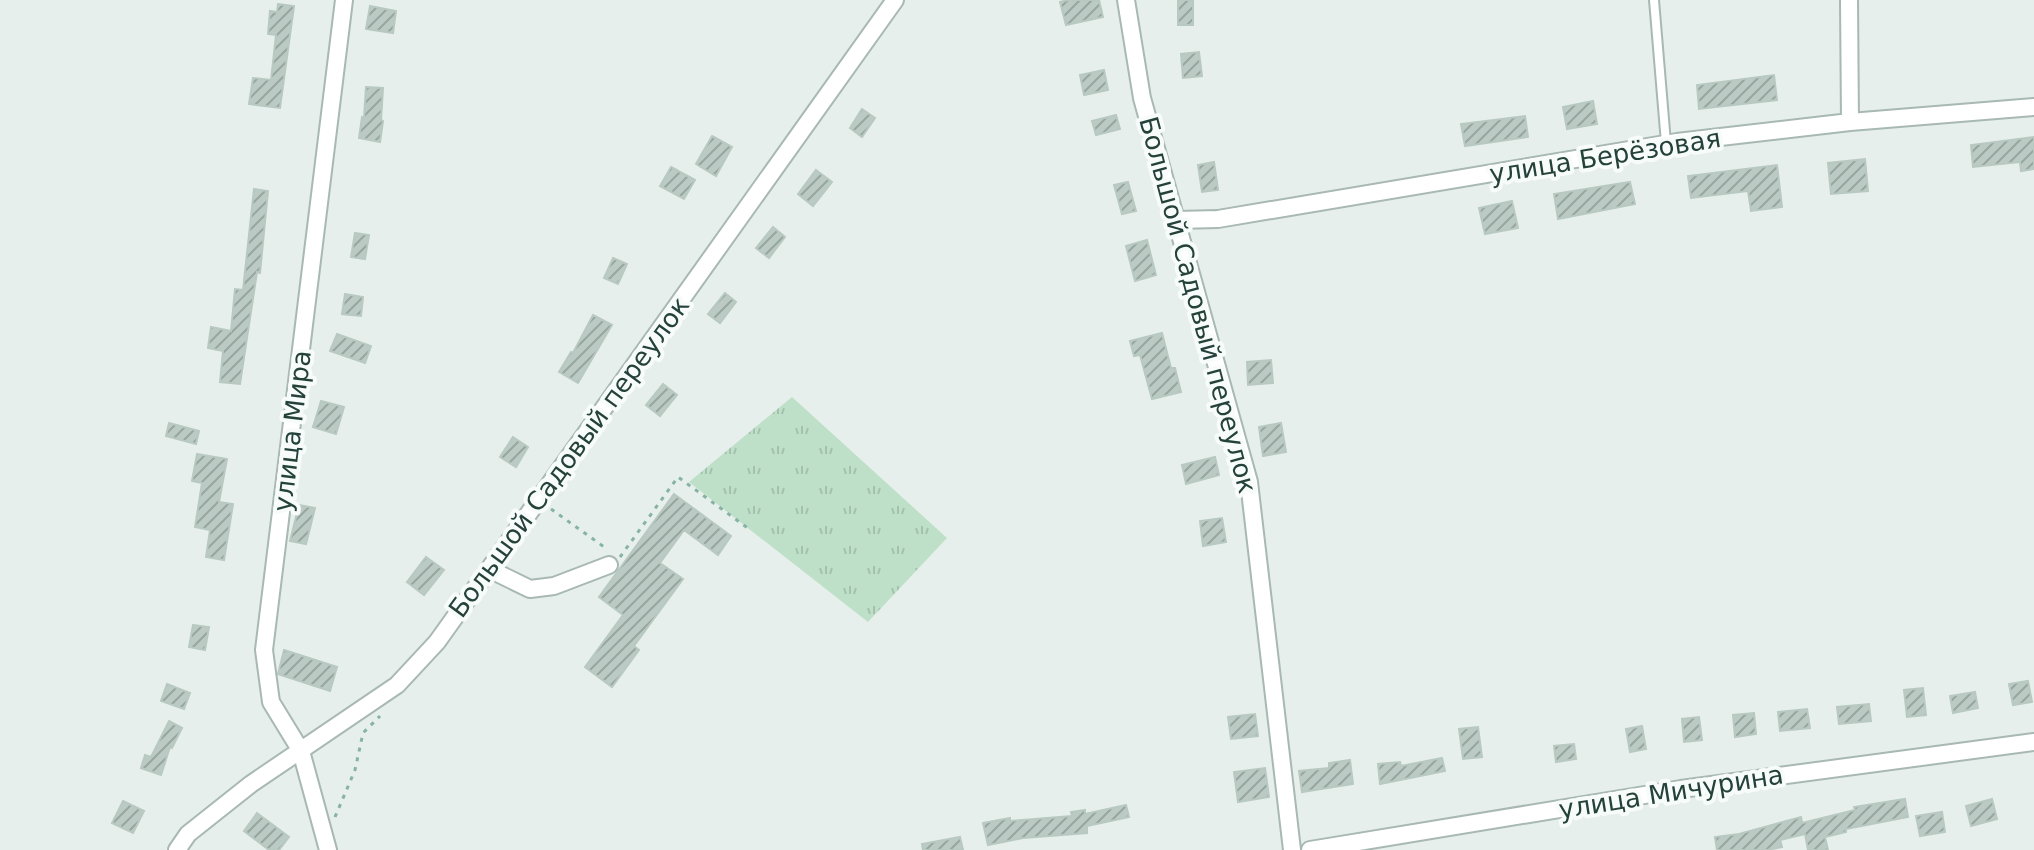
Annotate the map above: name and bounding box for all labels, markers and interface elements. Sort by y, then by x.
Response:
street label: Большой Садовый переулок [1133,113,1263,497]
street label: улица Берёзовая [1487,123,1723,189]
street label: Большой Садовый переулок [443,291,695,623]
street label: улица Мира [267,348,317,514]
street label: улица Мичурина [1556,759,1786,825]

